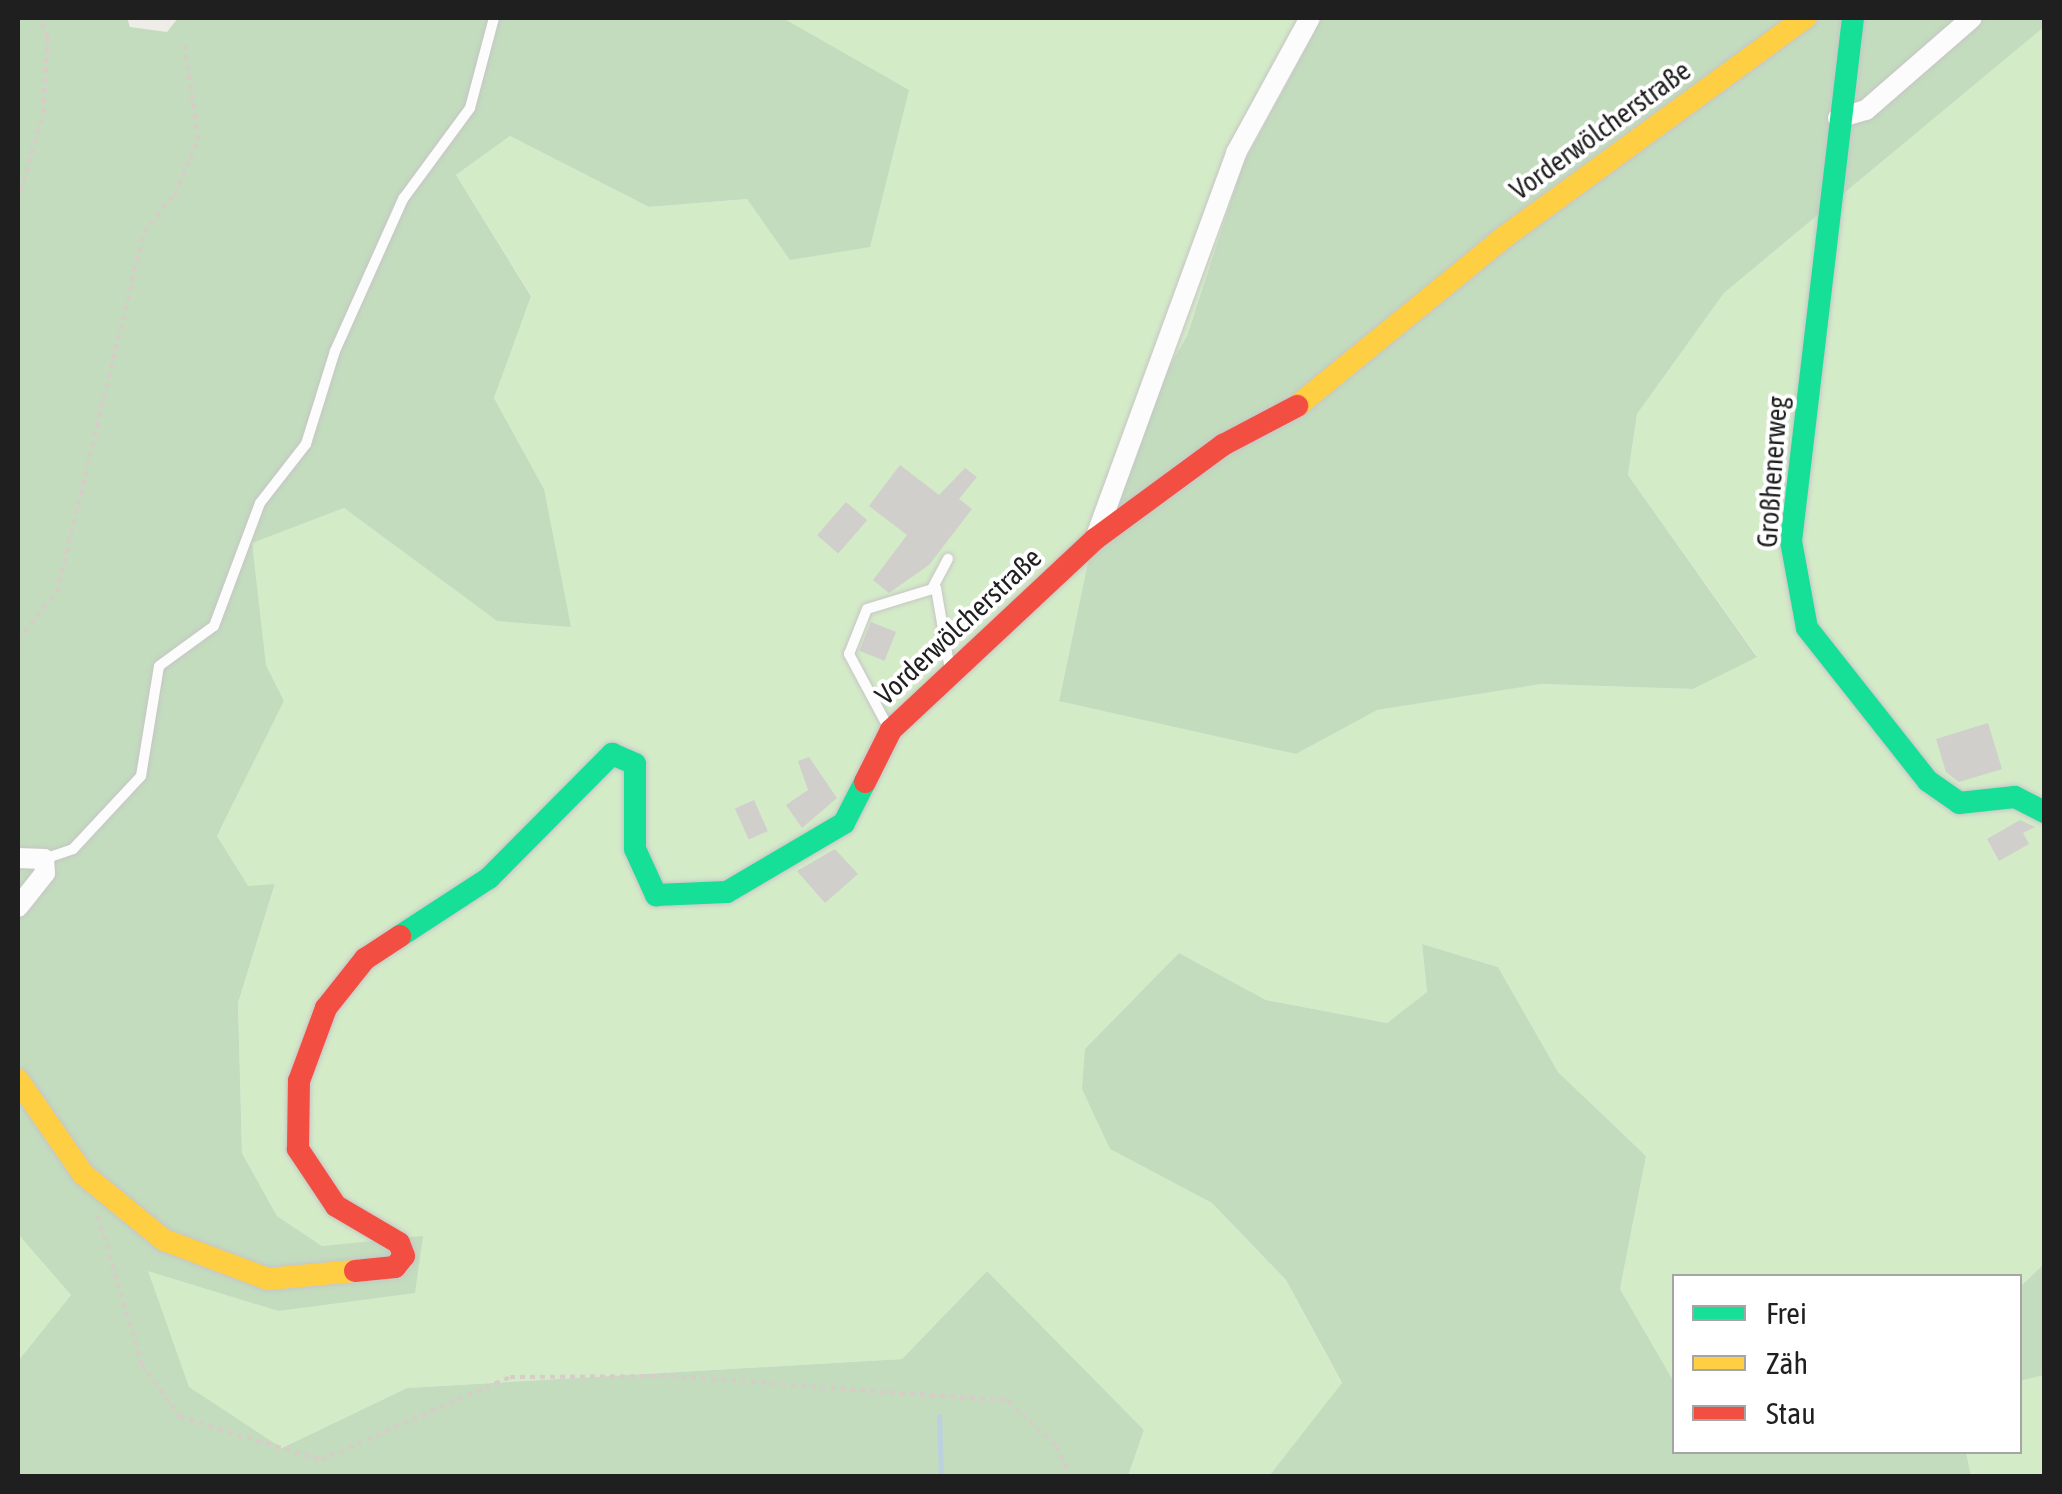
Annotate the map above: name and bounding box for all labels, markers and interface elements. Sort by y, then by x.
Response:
street label: Vorderwölcherstraße [1503,53,1697,207]
street label: Großhenerweg [1750,395,1794,549]
street label: Vorderwölcherstraße [868,540,1048,712]
legend [1672,1274,2022,1454]
text: Frei [1766,1296,1807,1330]
text: Zäh [1766,1346,1808,1380]
text: Stau [1766,1396,1816,1430]

